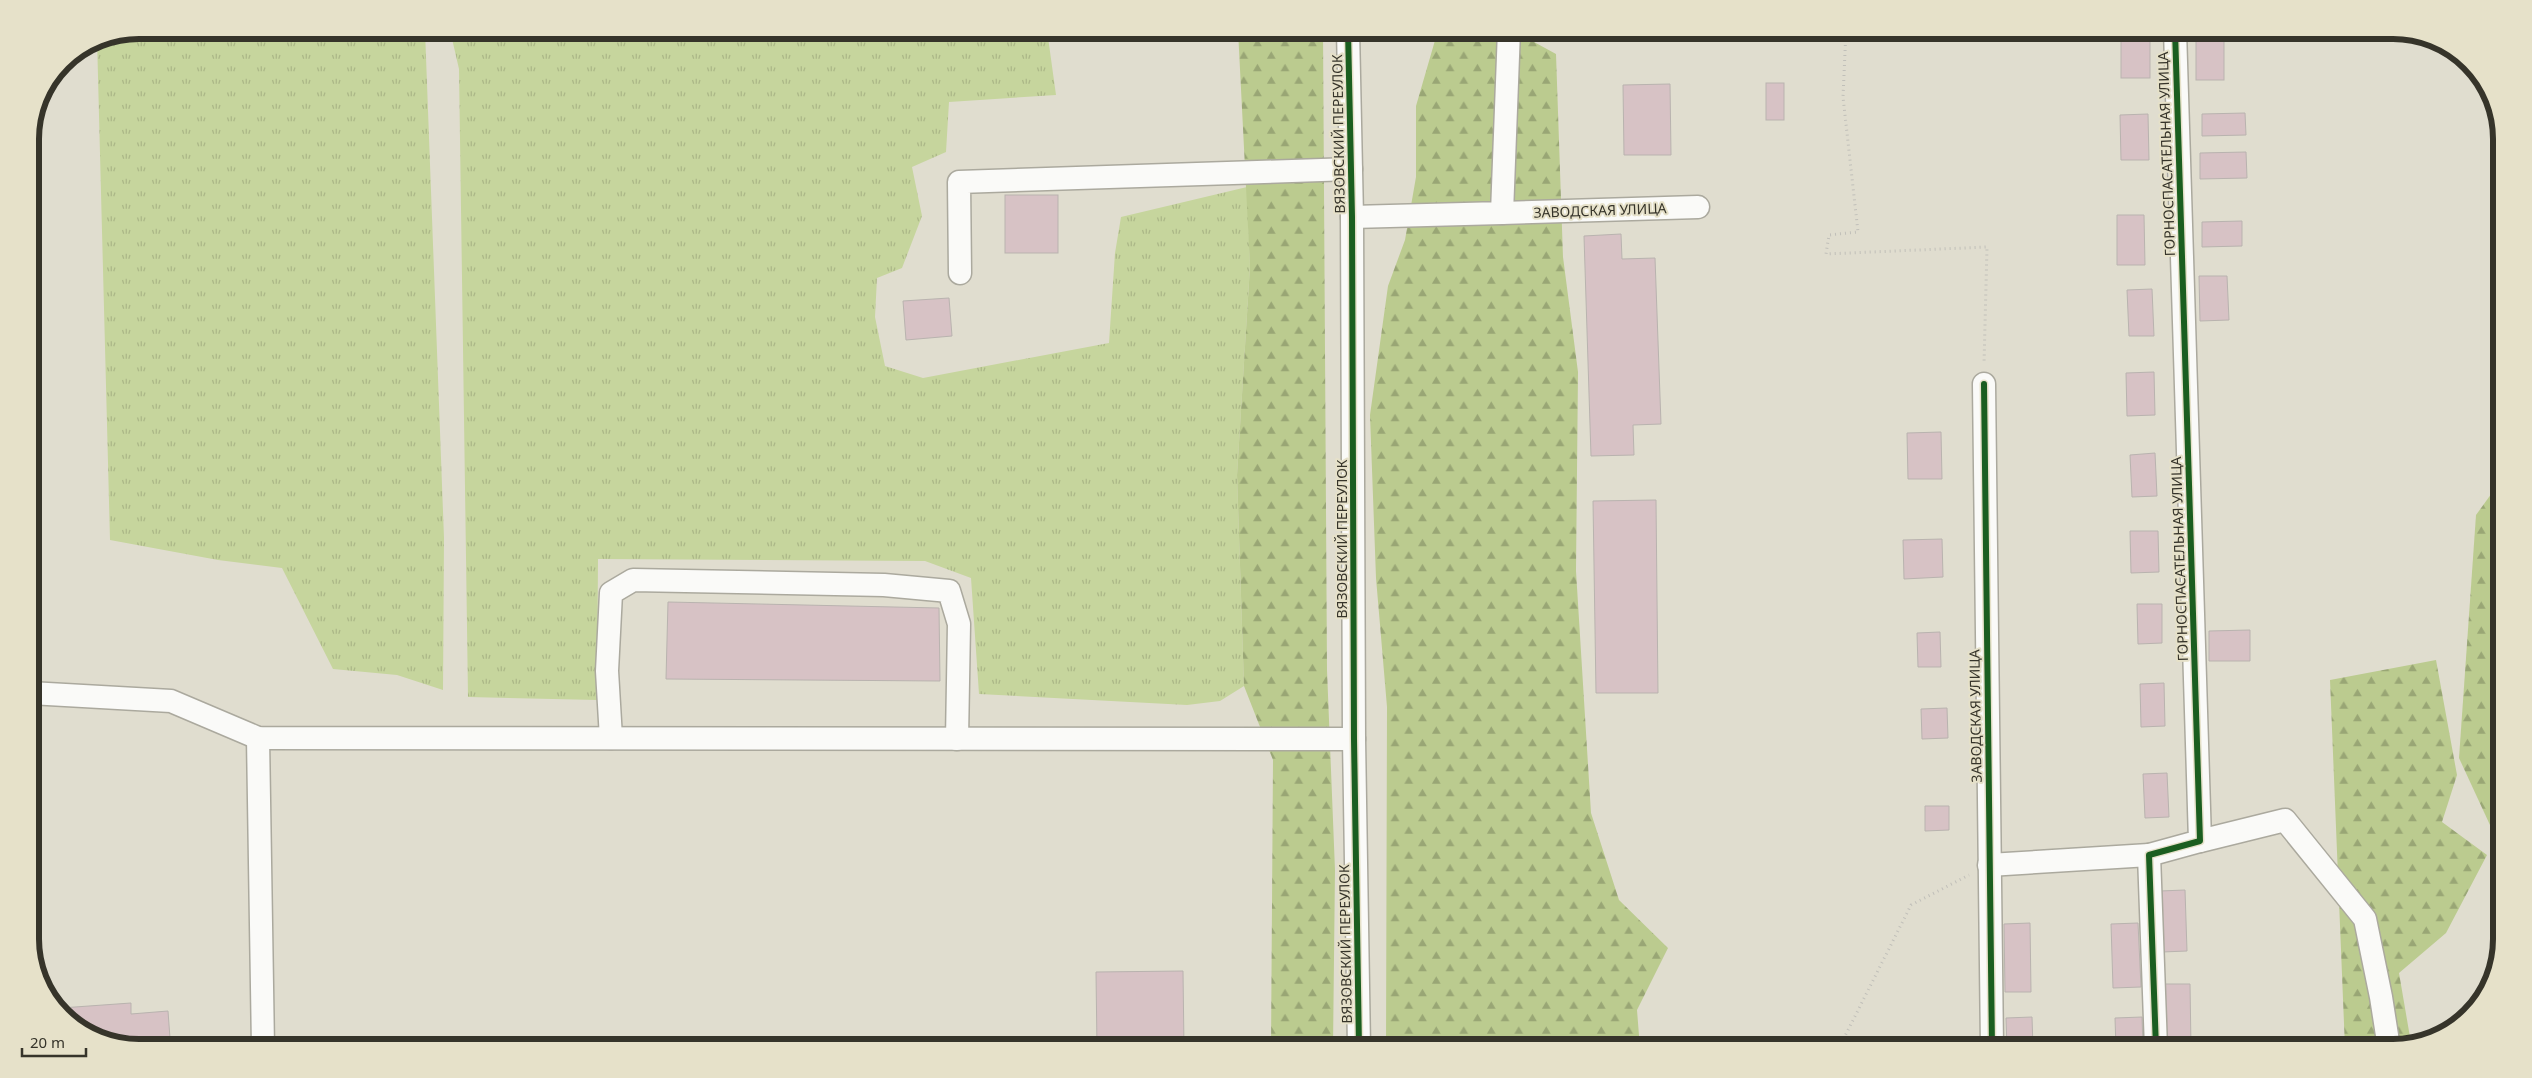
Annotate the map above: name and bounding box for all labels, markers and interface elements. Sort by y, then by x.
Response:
street label: ГОРНОСПАСАТЕЛЬНАЯ УЛИЦА [2153,51,2179,257]
street label: ВЯЗОВСКИЙ ПЕРЕУЛОК [1327,54,1349,214]
street label: ЗАВОДСКАЯ УЛИЦА [1533,198,1667,222]
street label: ГОРНОСПАСАТЕЛЬНАЯ УЛИЦА [2166,456,2192,662]
street label: ВЯЗОВСКИЙ ПЕРЕУЛОК [1332,459,1351,619]
street label: ЗАВОДСКАЯ УЛИЦА [1964,649,1986,783]
street label: ВЯЗОВСКИЙ ПЕРЕУЛОК [1334,864,1356,1024]
scale bar [22,1026,86,1058]
text: 20 m [30,1032,65,1052]

